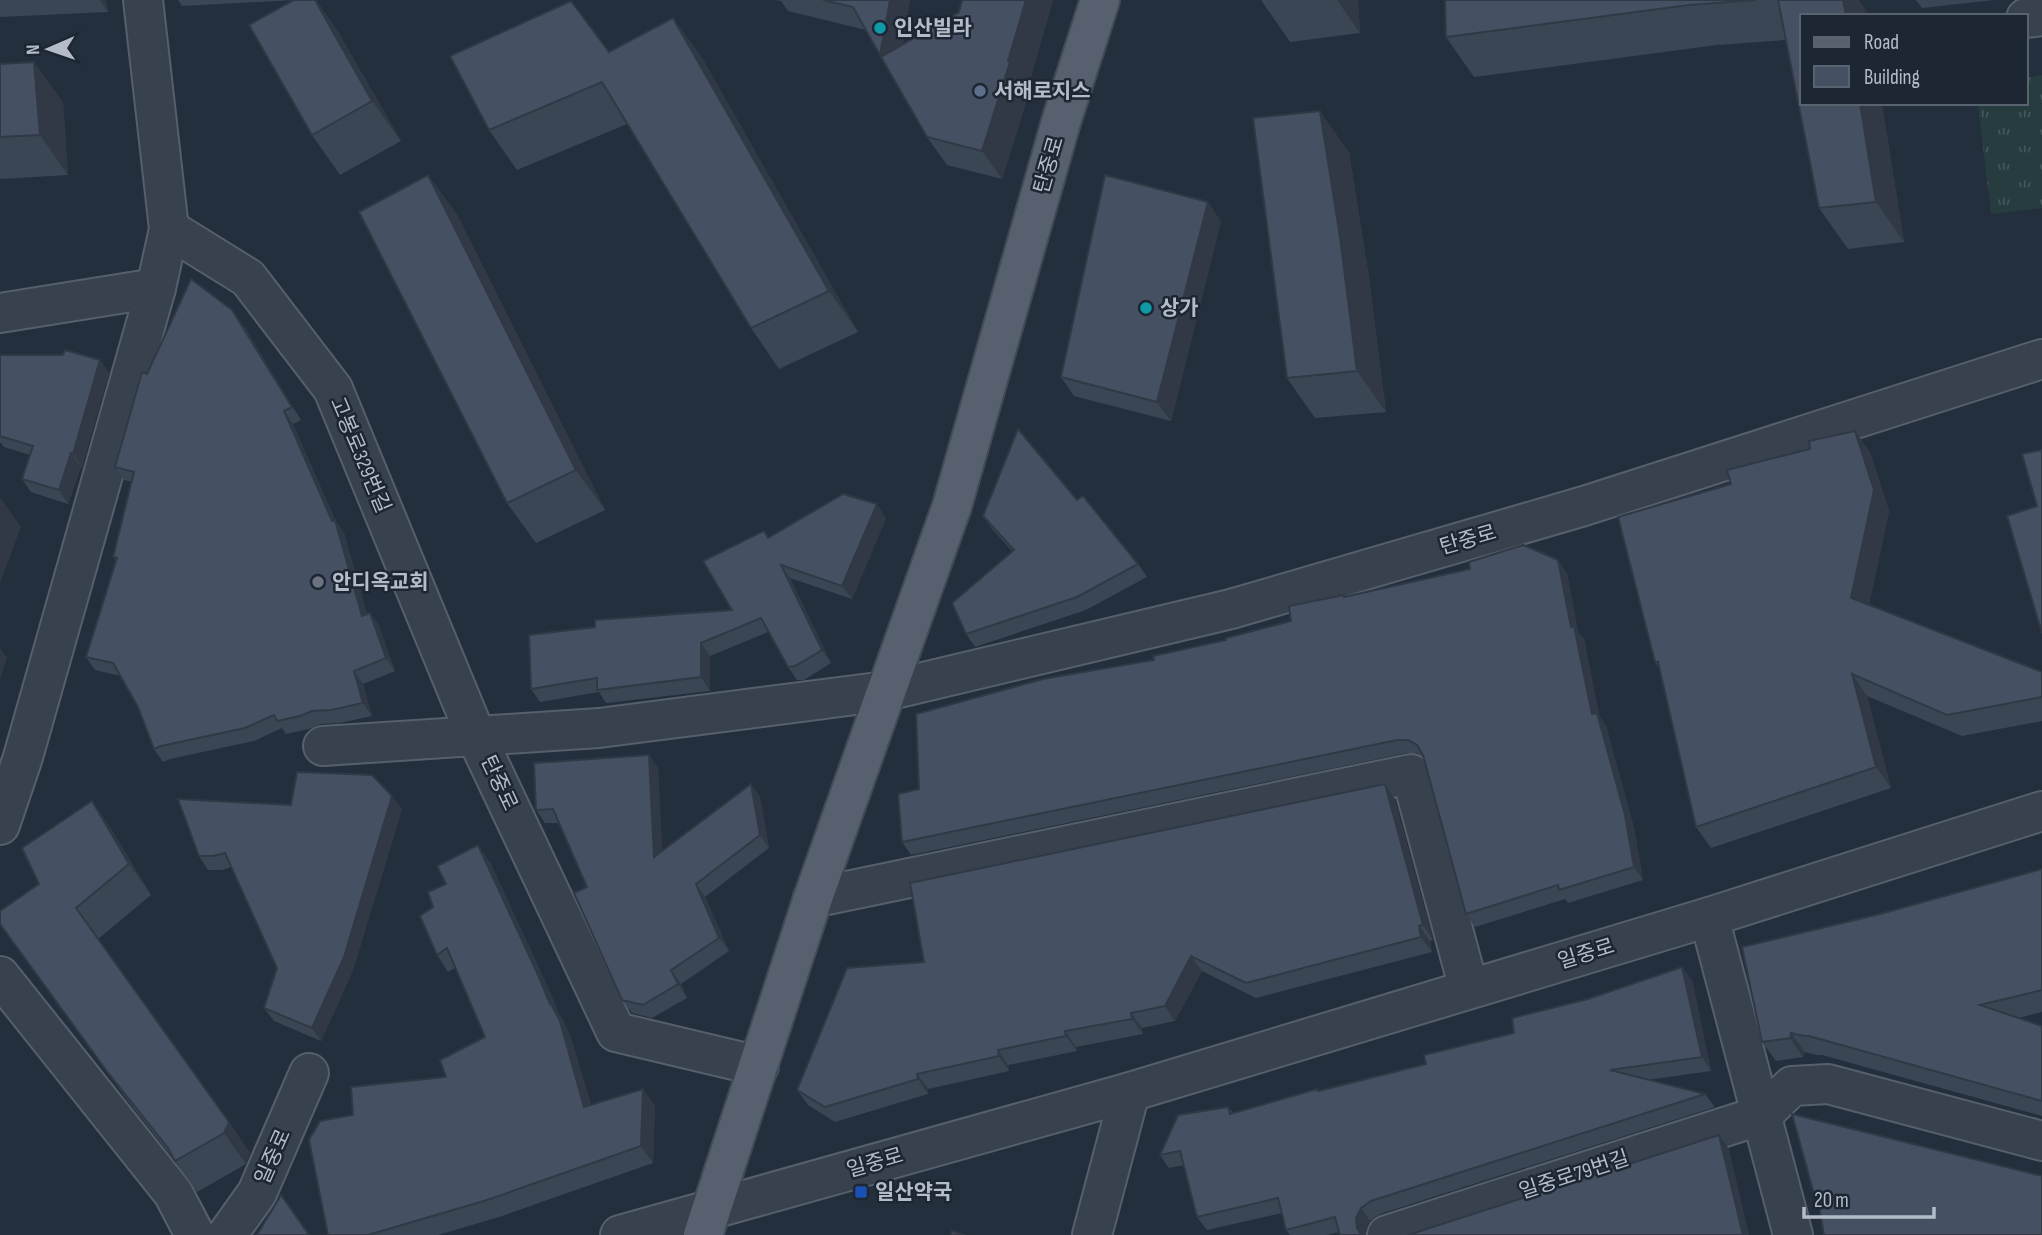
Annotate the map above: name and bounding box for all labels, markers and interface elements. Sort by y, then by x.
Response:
north arrow [14,14,84,84]
legend [1800,14,2028,105]
place label: 인산빌라 [894,16,972,41]
marker: 인산빌라 [872,20,888,36]
text: Road [1864,30,1899,55]
text: N [22,44,45,55]
text: Building [1864,65,1920,90]
place label: 서해로지스 [994,79,1091,104]
marker: 서해로지스 [972,83,988,99]
street label: 탄중로 [1029,134,1069,196]
place label: 상가 [1160,296,1199,321]
marker: 상가 [1138,300,1154,316]
street label: 고봉로329번길 [324,393,396,517]
street label: 탄중로 [1437,520,1499,560]
place label: 안디옥교회 [332,570,429,595]
marker: 안디옥교회 [310,574,326,590]
street label: 탄중로 [475,751,523,815]
street label: 일중로 [1555,934,1617,974]
street label: 일중로 [250,1125,296,1189]
street label: 일중로 [844,1143,906,1183]
street label: 일중로79번길 [1516,1145,1632,1205]
scale bar [1804,1176,1934,1220]
place label: 일산약국 [875,1180,952,1205]
marker: 일산약국 [853,1184,869,1200]
text: 20 m [1814,1188,1849,1213]

